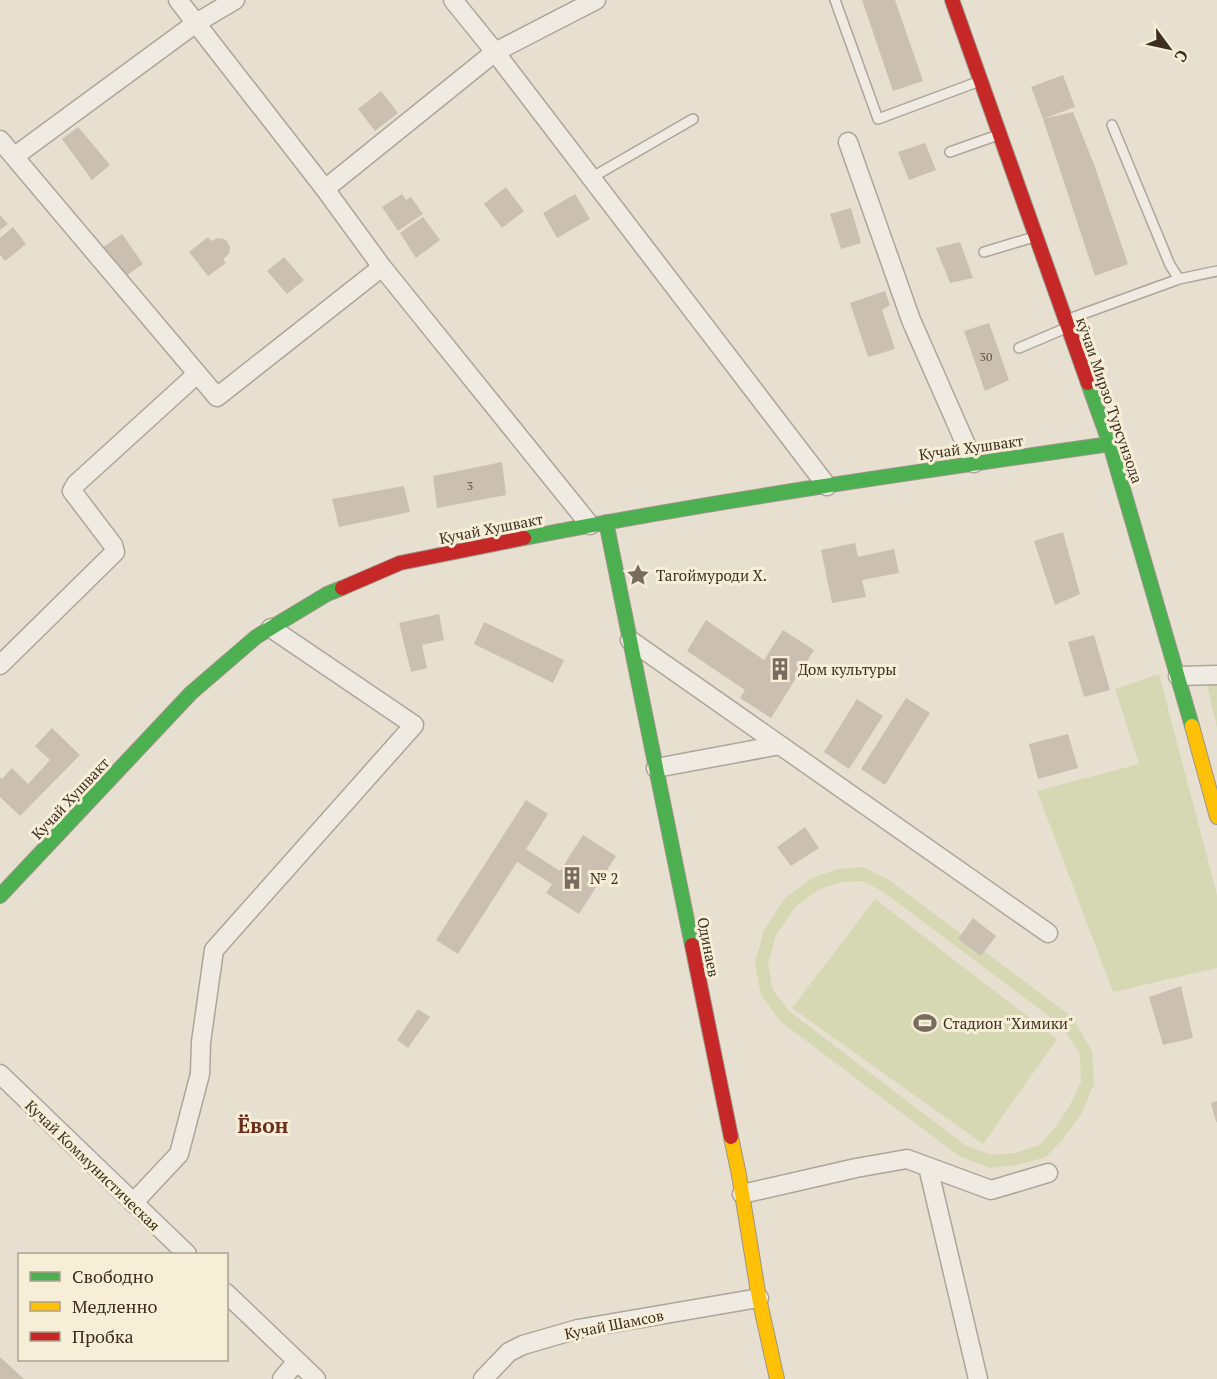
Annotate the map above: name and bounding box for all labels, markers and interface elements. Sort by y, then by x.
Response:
north arrow [1139,18,1199,78]
text: С [1170,46,1194,67]
street label: кӯчаи Мирзо Турсунзода [1072,314,1148,486]
house number: 30 [980,349,992,364]
street label: Кучай Хушвакт [918,430,1025,464]
house number: 3 [467,478,473,493]
street label: Кучай Хушвакт [437,508,545,548]
place icon: Тагоймуроди Х. [625,562,651,588]
place label: Тагоймуроди Х. [656,565,767,585]
building icon: Дом культуры [767,656,793,682]
place label: Дом культуры [798,659,896,679]
street label: Кучай Хушвакт [27,752,114,843]
building icon: № 2 [559,865,585,891]
place label: № 2 [590,868,619,888]
street label: Одинаев [693,915,725,979]
sports icon: Стадион "Химики" [912,1010,938,1036]
place label: Стадион "Химики" [943,1013,1074,1033]
street label: Кучай Коммунистическая [21,1095,165,1235]
district label: Ёвон [237,1111,289,1139]
legend [18,1253,228,1361]
text: Свободно [72,1264,154,1288]
text: Медленно [72,1294,158,1318]
street label: Кучай Шамсов [563,1305,665,1343]
text: Пробка [72,1324,134,1348]

